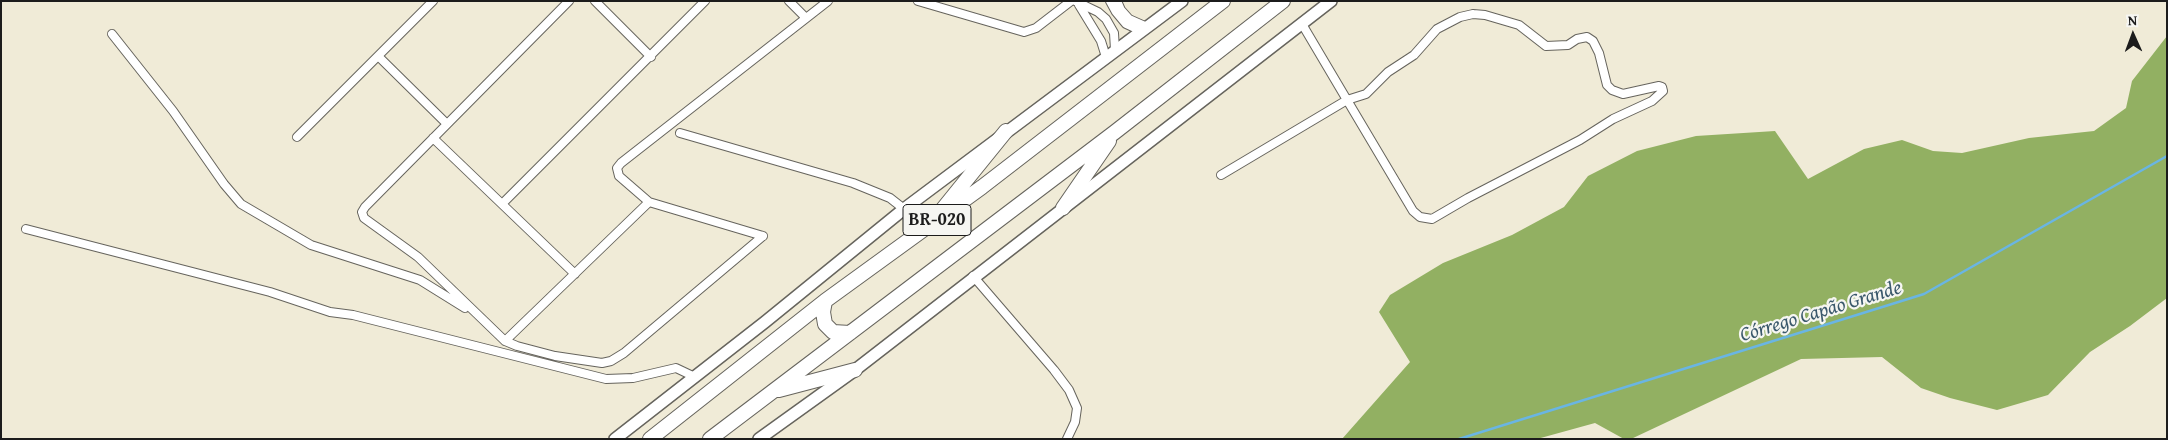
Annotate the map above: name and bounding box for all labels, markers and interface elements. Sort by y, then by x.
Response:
north arrow [2108,10,2158,60]
text: N [2127,10,2137,30]
road number: BR-020 [903,204,971,236]
water label: Córrego Capão Grande [1737,276,1905,348]

